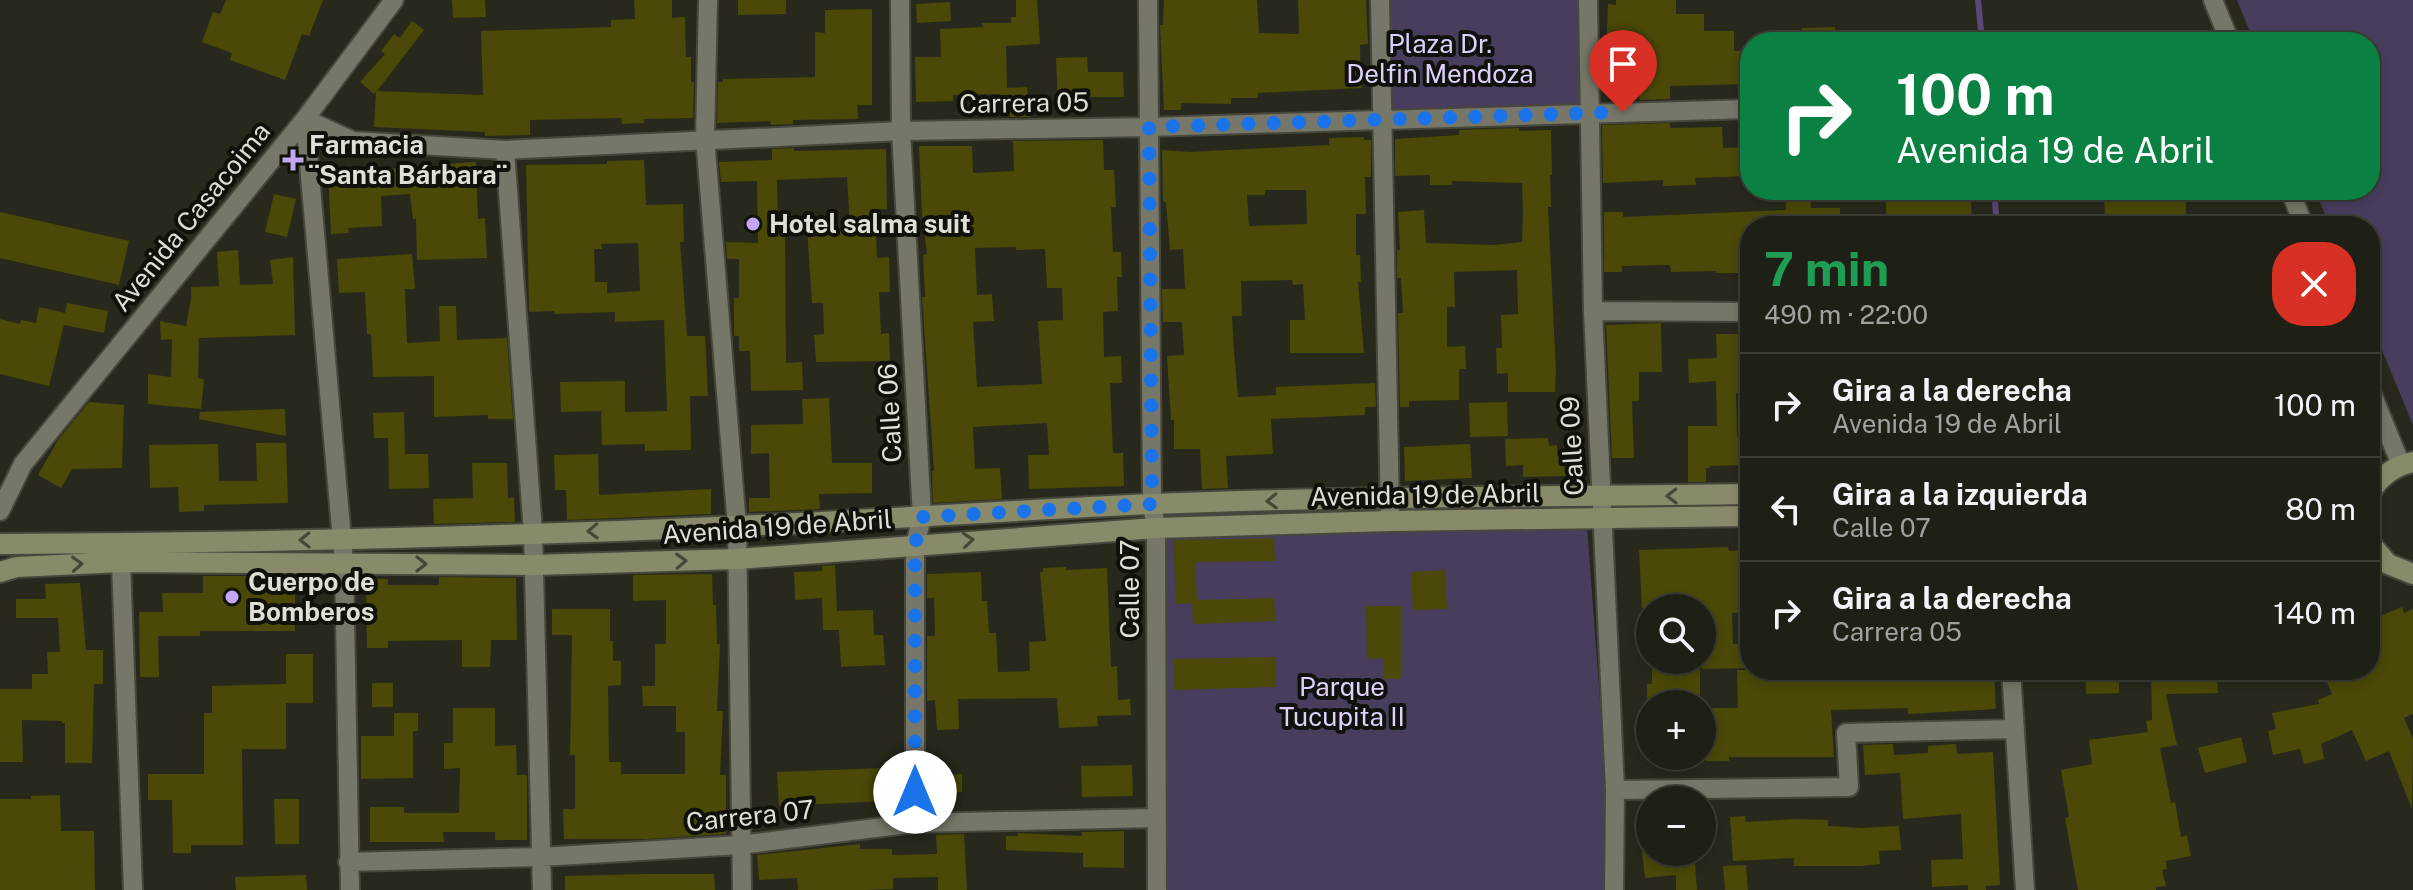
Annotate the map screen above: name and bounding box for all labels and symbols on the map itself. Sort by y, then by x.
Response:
park label: Plaza Dr. Delfin Mendoza [1346,28,1534,89]
pin [1589,30,1657,112]
street label: Carrera 05 [959,86,1089,119]
street label: Avenida Casacoima [105,116,276,317]
place label: Farmacia ¨Santa Bárbara¨ [309,129,507,190]
marker: Farmacia ¨Santa Bárbara¨ [284,151,302,169]
place label: Hotel salma suit [769,208,971,239]
marker: Hotel salma suit [744,215,762,233]
street label: Calle 06 [871,362,908,464]
street label: Calle 09 [1553,395,1590,497]
street label: Avenida 19 de Abril [1310,477,1540,512]
one-way arrow [1665,487,1678,504]
one-way arrow [1265,492,1278,510]
street label: Avenida 19 de Abril [661,503,893,550]
one-way arrow [586,523,599,540]
one-way arrow [298,531,311,549]
one-way arrow [962,532,975,549]
street label: Calle 07 [1114,540,1145,638]
one-way arrow [675,552,688,569]
one-way arrow [415,555,428,573]
one-way arrow [71,556,84,573]
place label: Cuerpo de Bomberos [248,566,375,627]
marker: Cuerpo de Bomberos [223,588,241,606]
park label: Parque Tucupita II [1279,671,1405,732]
position arrow [873,750,957,834]
street label: Carrera 07 [684,793,815,838]

